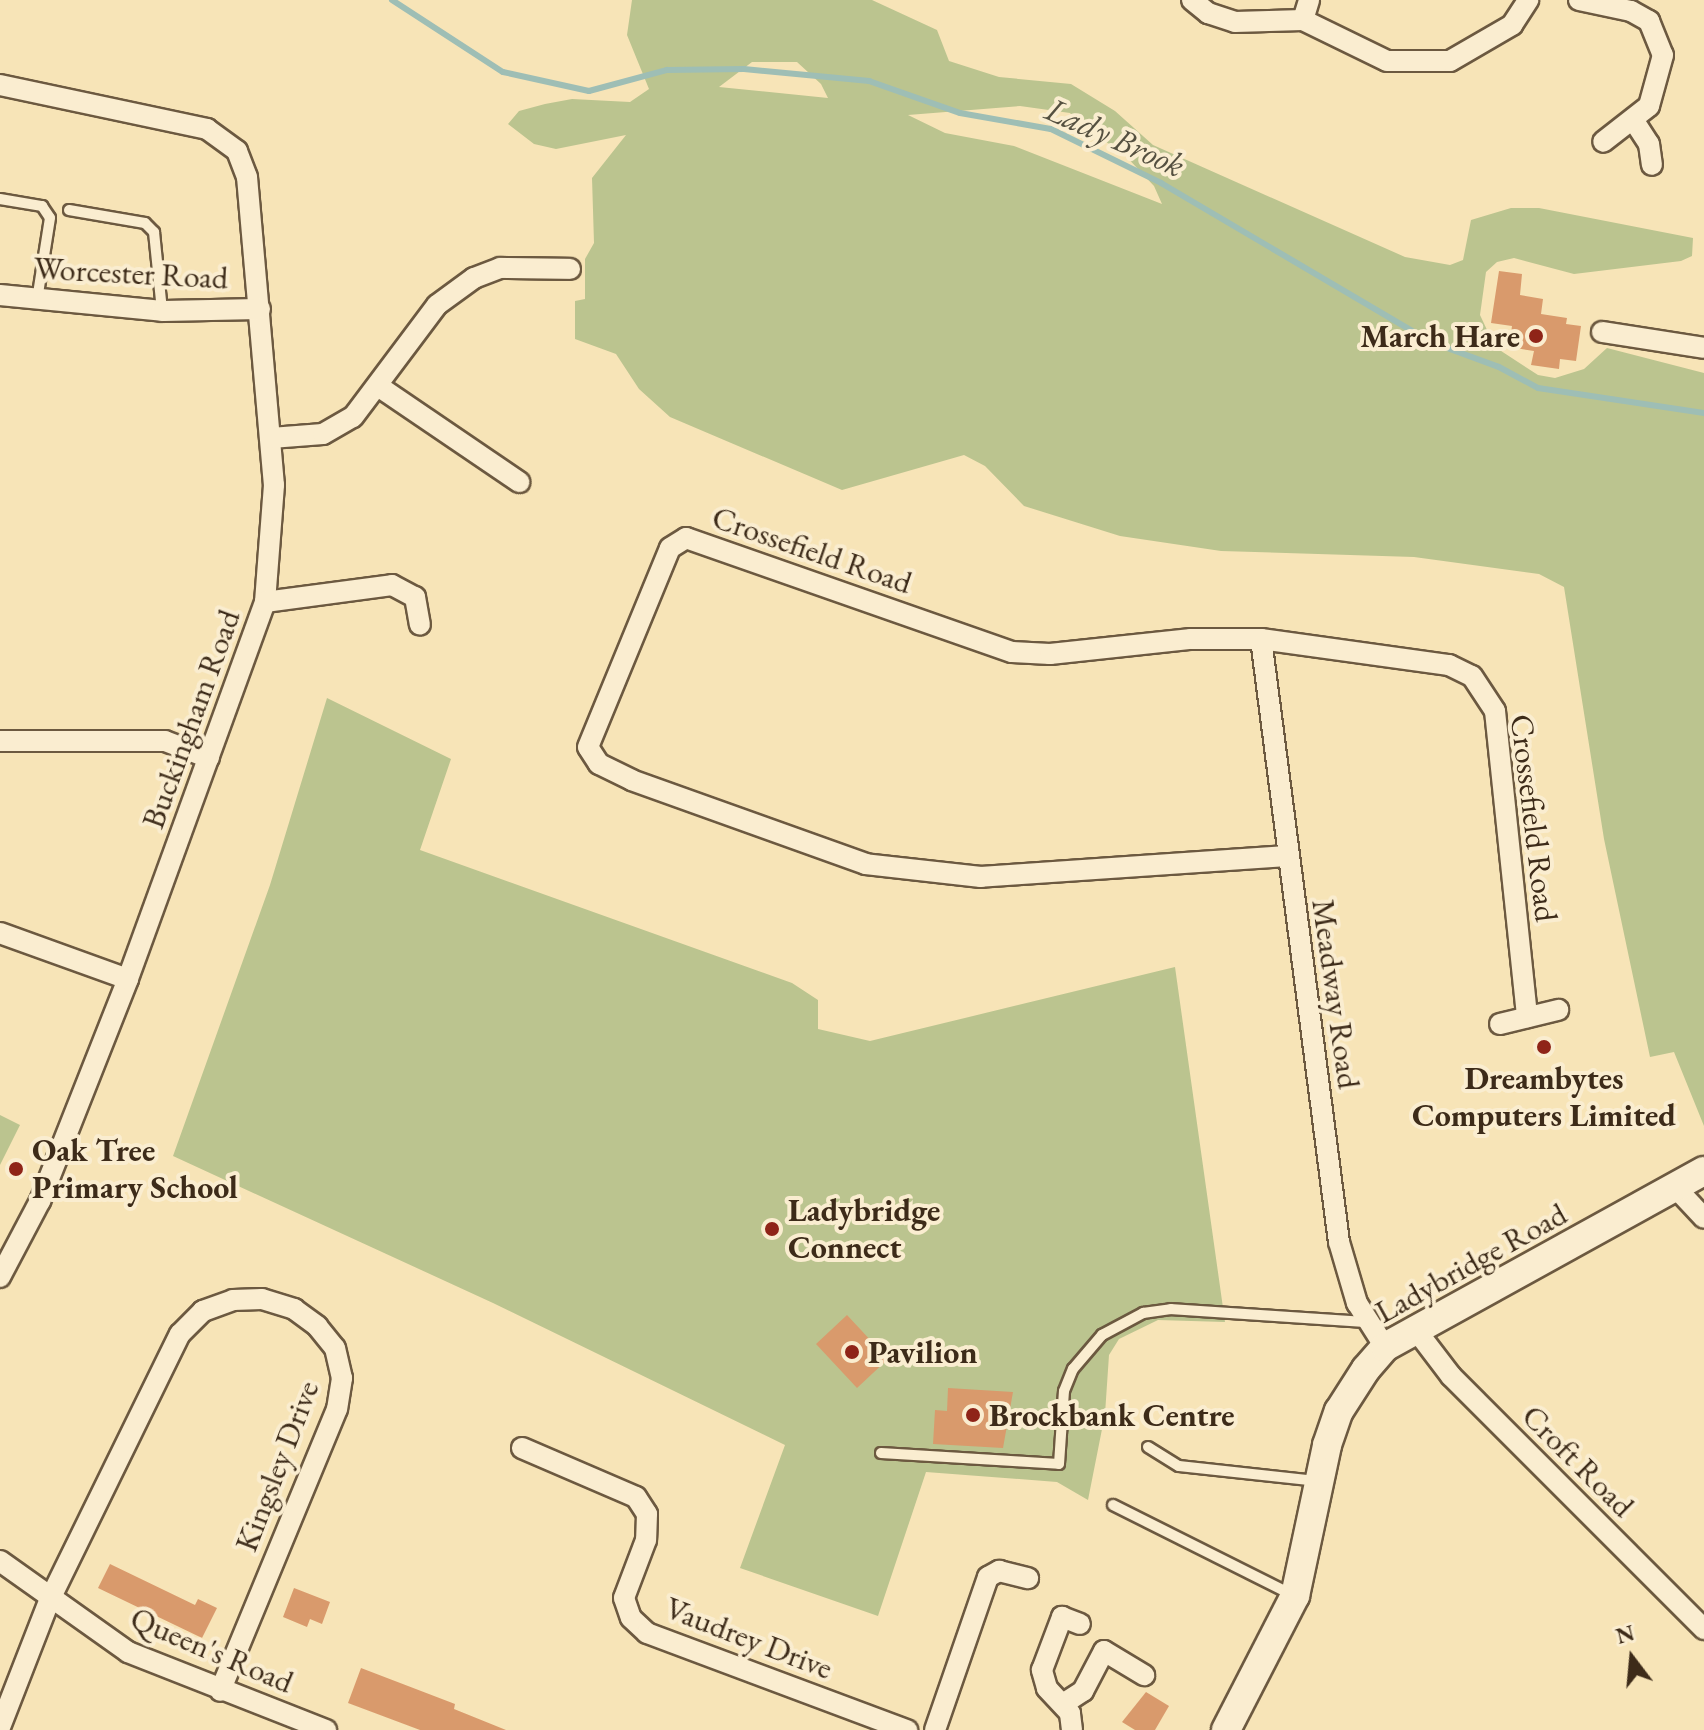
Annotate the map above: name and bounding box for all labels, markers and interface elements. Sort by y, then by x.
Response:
water label: Lady Brook [1039,88,1191,186]
street label: Worcester Road [33,249,229,297]
place label: March Hare [1360,317,1520,355]
marker: March Hare [1527,327,1545,345]
street label: Crossefield Road [707,498,917,602]
street label: Buckingham Road [134,604,248,834]
street label: Crossefield Road [1502,712,1566,924]
street label: Meadway Road [1304,897,1368,1091]
marker: Dreambytes Computers Limited [1535,1038,1553,1056]
place label: Dreambytes Computers Limited [1412,1060,1676,1135]
place label: Oak Tree Primary School [32,1132,238,1207]
marker: Oak Tree Primary School [7,1160,25,1178]
place label: Ladybridge Connect [788,1192,940,1267]
street label: Ladybridge Road [1369,1195,1573,1331]
marker: Ladybridge Connect [763,1220,781,1238]
place label: Pavilion [868,1333,978,1371]
marker: Pavilion [843,1343,861,1361]
street label: Kingsley Drive [227,1375,327,1557]
place label: Brockbank Centre [989,1396,1235,1434]
street label: Croft Road [1514,1397,1642,1525]
marker: Brockbank Centre [964,1406,982,1424]
street label: Vaudrey Drive [660,1589,838,1687]
street label: Queen's Road [125,1599,299,1701]
north arrow [1592,1618,1672,1698]
text: N [1613,1618,1638,1651]

